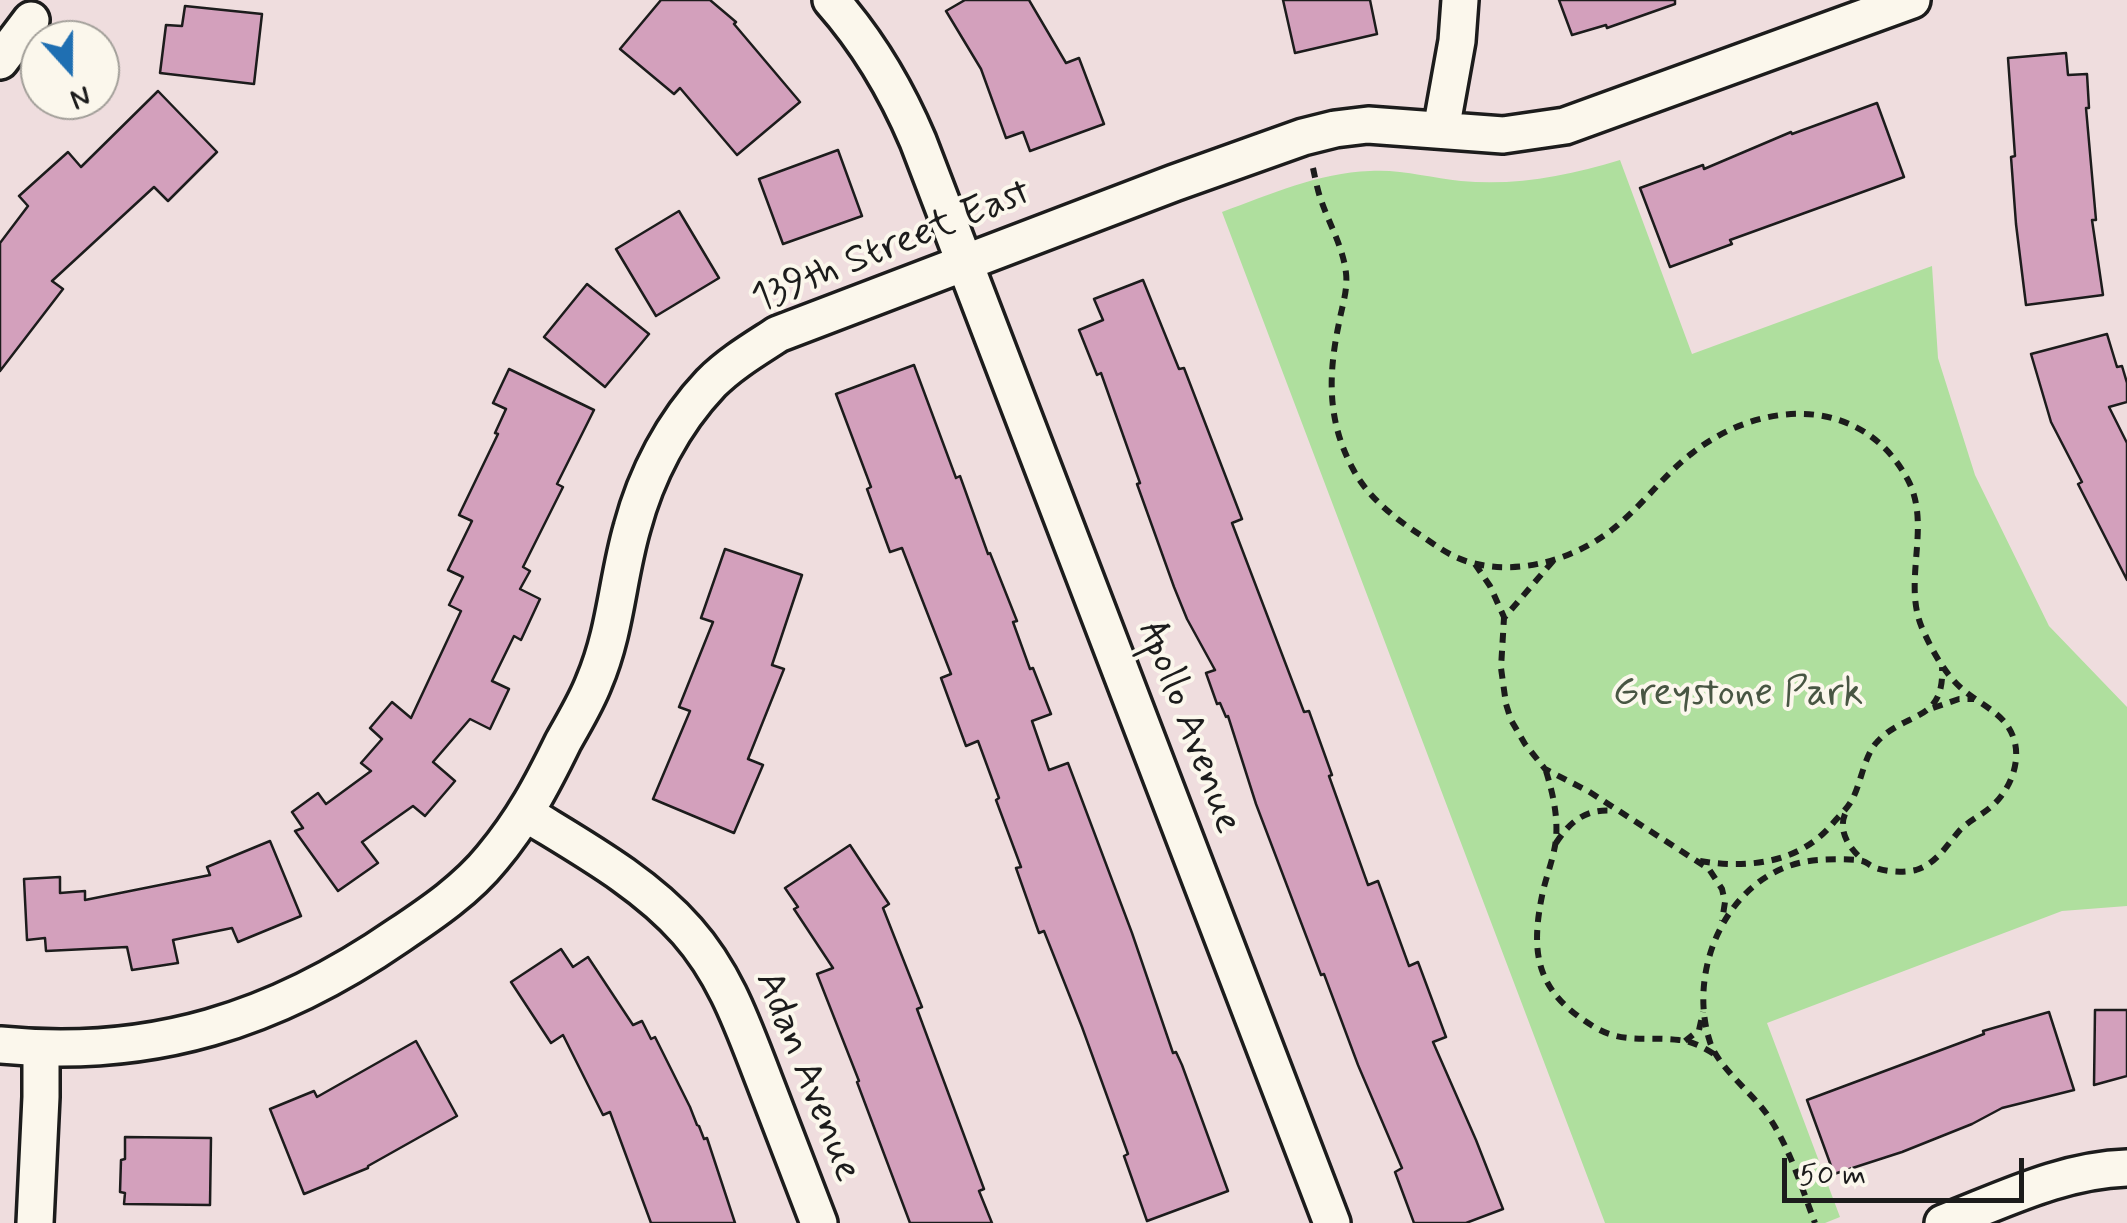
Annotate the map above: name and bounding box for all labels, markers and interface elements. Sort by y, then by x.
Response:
north arrow [20,20,120,120]
text: N [65,76,96,117]
street label: 139th Street East [746,170,1038,326]
street label: Apollo Avenue [1126,615,1250,841]
park label: Greystone Park [1613,672,1863,720]
street label: Adan Avenue [742,965,870,1189]
scale bar [1787,1138,2030,1200]
text: 50 m [1799,1156,1866,1195]

